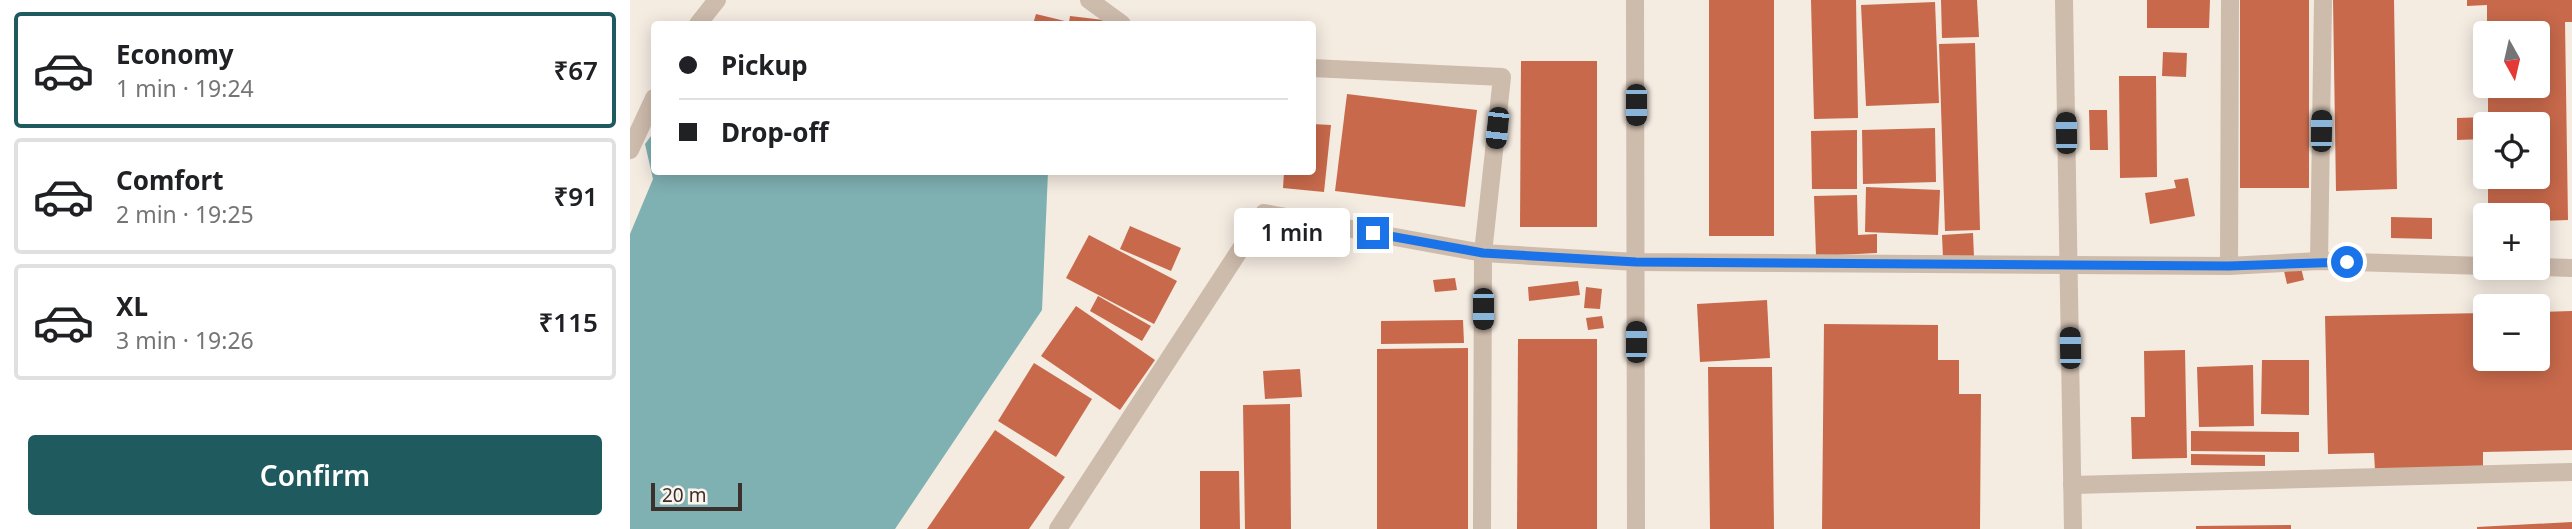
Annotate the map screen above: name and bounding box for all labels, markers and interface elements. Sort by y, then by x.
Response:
north arrow [2473,21,2550,98]
map controls [2473,21,2550,371]
text: Economy [116,36,234,72]
icon: car [32,39,95,102]
text: Pickup [721,47,808,83]
text: ₹67 [553,52,598,88]
text: 1 min · 19:24 [116,72,254,104]
car [1626,84,1647,126]
car [1485,106,1510,150]
car [2311,110,2332,152]
car [2056,112,2077,154]
button: locate [2473,112,2550,189]
text: Drop-off [721,114,828,150]
text: Comfort [116,162,224,198]
icon: car [32,165,95,228]
text: ₹91 [553,178,598,214]
text: 2 min · 19:25 [116,198,254,230]
button: + [2473,203,2550,280]
callout: 1 min [1233,208,1348,258]
text: 1 min [1261,216,1323,248]
route end [1357,217,1389,249]
route start [2331,246,2363,278]
text: XL [116,288,148,324]
car [1473,288,1494,330]
icon: car [32,291,95,354]
button: − [2473,294,2550,371]
text: ₹115 [539,304,598,340]
car [1626,321,1647,363]
text: 3 min · 19:26 [116,324,254,356]
car [2060,327,2081,369]
button: Confirm [28,435,602,515]
scale bar [651,480,742,512]
text: 20 m [662,482,706,508]

